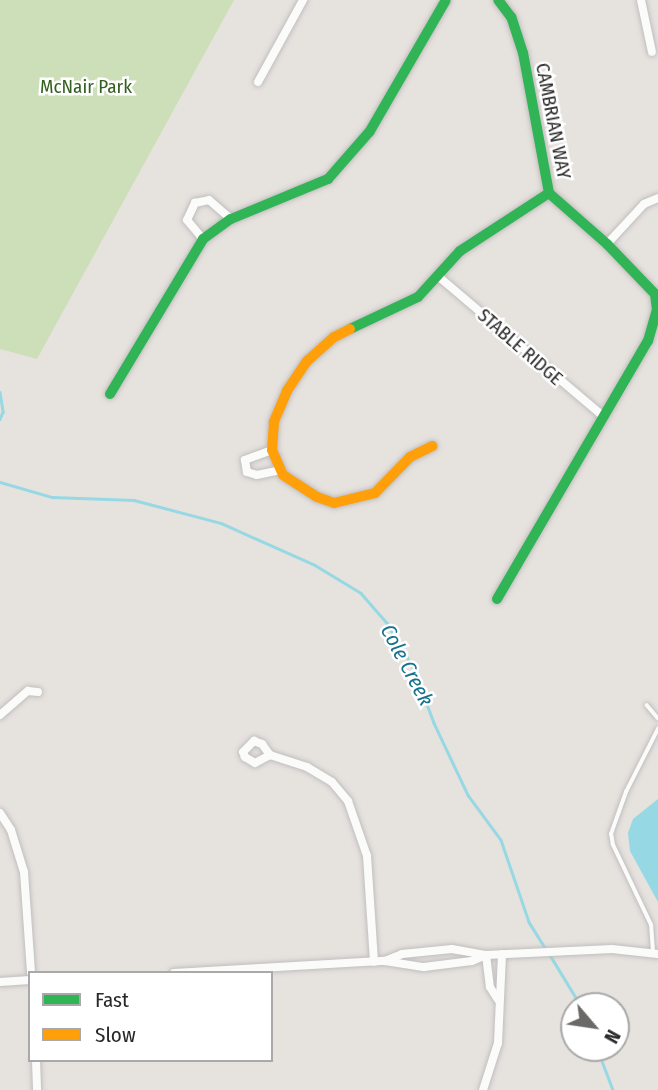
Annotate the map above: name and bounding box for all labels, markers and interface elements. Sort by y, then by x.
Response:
street label: CAMBRIAN WAY [531,61,575,181]
park label: McNair Park [40,76,132,98]
street label: STABLE RIDGE [473,304,567,390]
water label: Cole Creek [375,620,439,710]
legend [28,971,273,1062]
text: Fast [95,987,129,1013]
north arrow [560,992,630,1062]
text: Slow [95,1022,136,1048]
text: N [599,1026,625,1047]

